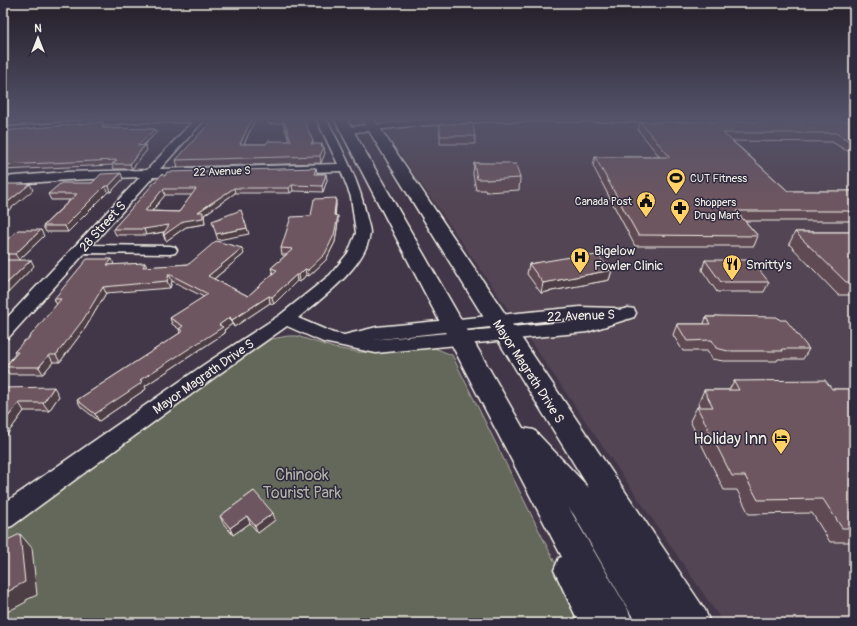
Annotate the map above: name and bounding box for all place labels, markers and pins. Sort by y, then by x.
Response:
sports icon: CUT Fitness [665,167,687,195]
place label: CUT Fitness [690,172,747,185]
public building icon: Canada Post [635,190,657,218]
place label: Canada Post [575,195,633,208]
place label: Shoppers Drug Mart [694,196,740,222]
pharmacy icon: Shoppers Drug Mart [669,197,691,225]
place label: Bigelow Fowler Clinic [594,243,664,274]
hospital icon: Bigelow Fowler Clinic [569,246,591,274]
restaurant icon: Smitty's [721,253,743,281]
place label: Smitty's [746,257,792,273]
hotel icon: Holiday Inn [770,427,792,455]
place label: Holiday Inn [693,429,767,449]

